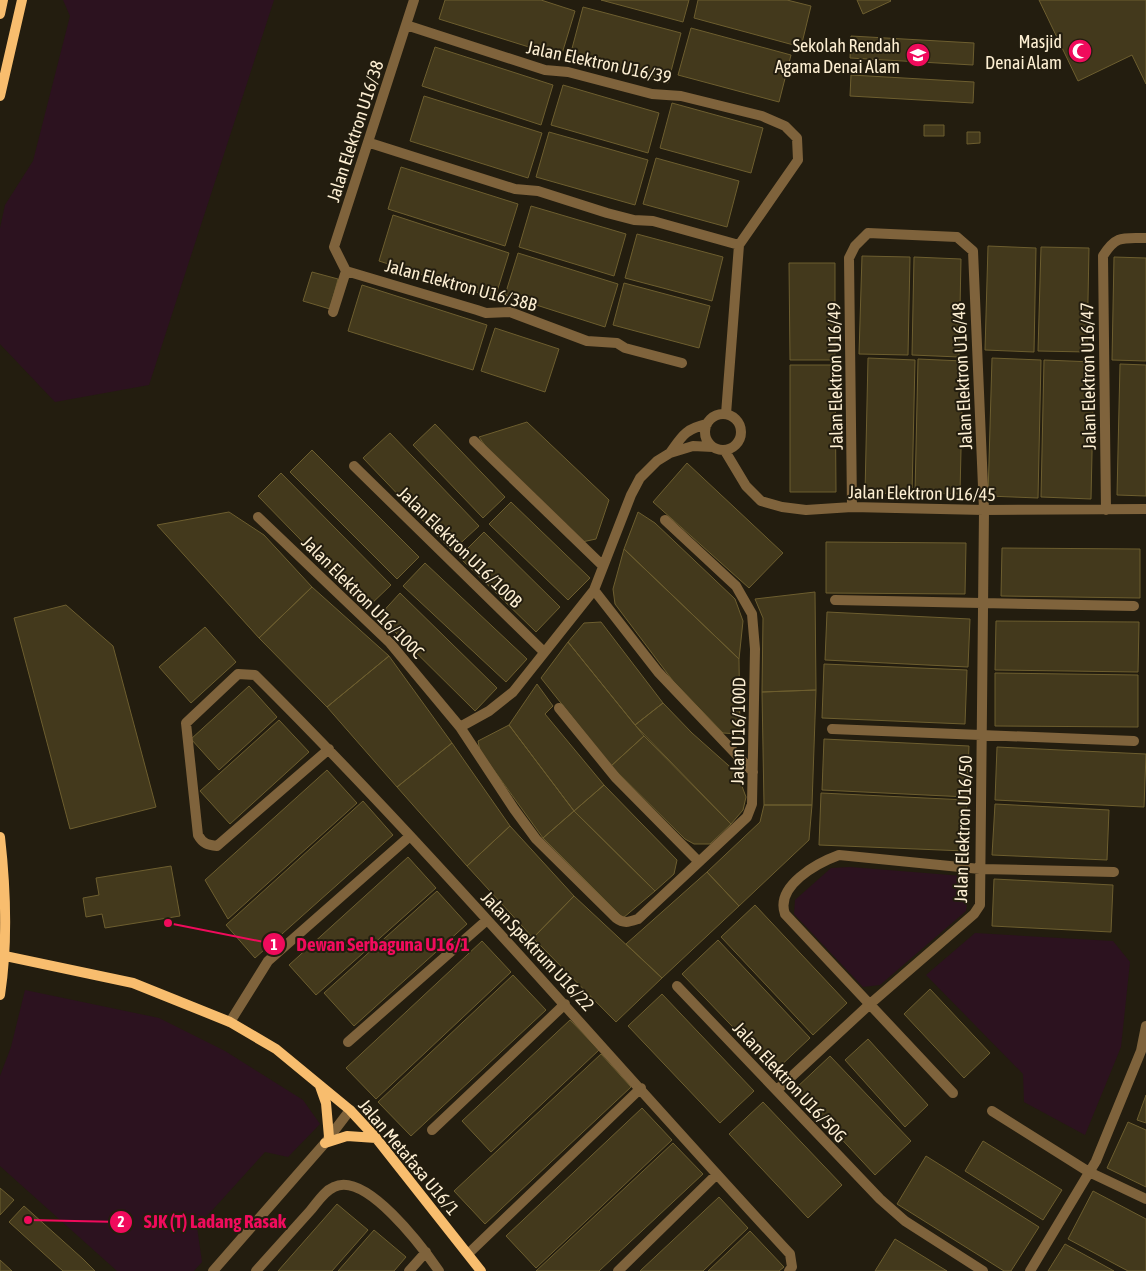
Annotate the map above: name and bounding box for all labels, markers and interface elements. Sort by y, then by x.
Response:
place label: Masjid Denai Alam [985,31,1062,73]
place label: Sekolah Rendah Agama Denai Alam [775,35,900,77]
street label: Jalan Elektron U16/39 [525,36,673,88]
mosque icon: Masjid Denai Alam [1067,38,1093,64]
school or university icon: Sekolah Rendah Agama Denai Alam [905,42,931,68]
street label: Jalan Elektron U16/38 [322,58,388,204]
street label: Jalan Elektron U16/38B [383,255,540,315]
street label: Jalan Elektron U16/49 [823,302,847,450]
street label: Jalan Elektron U16/48 [948,302,976,450]
street label: Jalan Elektron U16/47 [1076,302,1100,450]
street label: Jalan Elektron U16/45 [848,481,996,505]
street label: Jalan Elektron U16/100B [394,482,527,612]
street label: Jalan Elektron U16/100C [298,532,428,662]
street label: Jalan U16/100D [727,677,749,785]
street label: Jalan Elektron U16/50 [950,755,976,903]
street label: Jalan Spektrum U16/22 [477,887,599,1015]
callout: Dewan Serbaguna U16/1 [262,927,480,961]
text: Dewan Serbaguna U16/1 [296,933,470,955]
text: 1 [270,936,278,953]
street label: Jalan Elektron U16/50G [729,1017,851,1147]
street label: Jalan Metafasa U16/1 [354,1095,464,1219]
callout: SJK (T) Ladang Rasak [109,1205,296,1239]
text: SJK (T) Ladang Rasak [144,1210,287,1232]
text: 2 [117,1213,125,1230]

